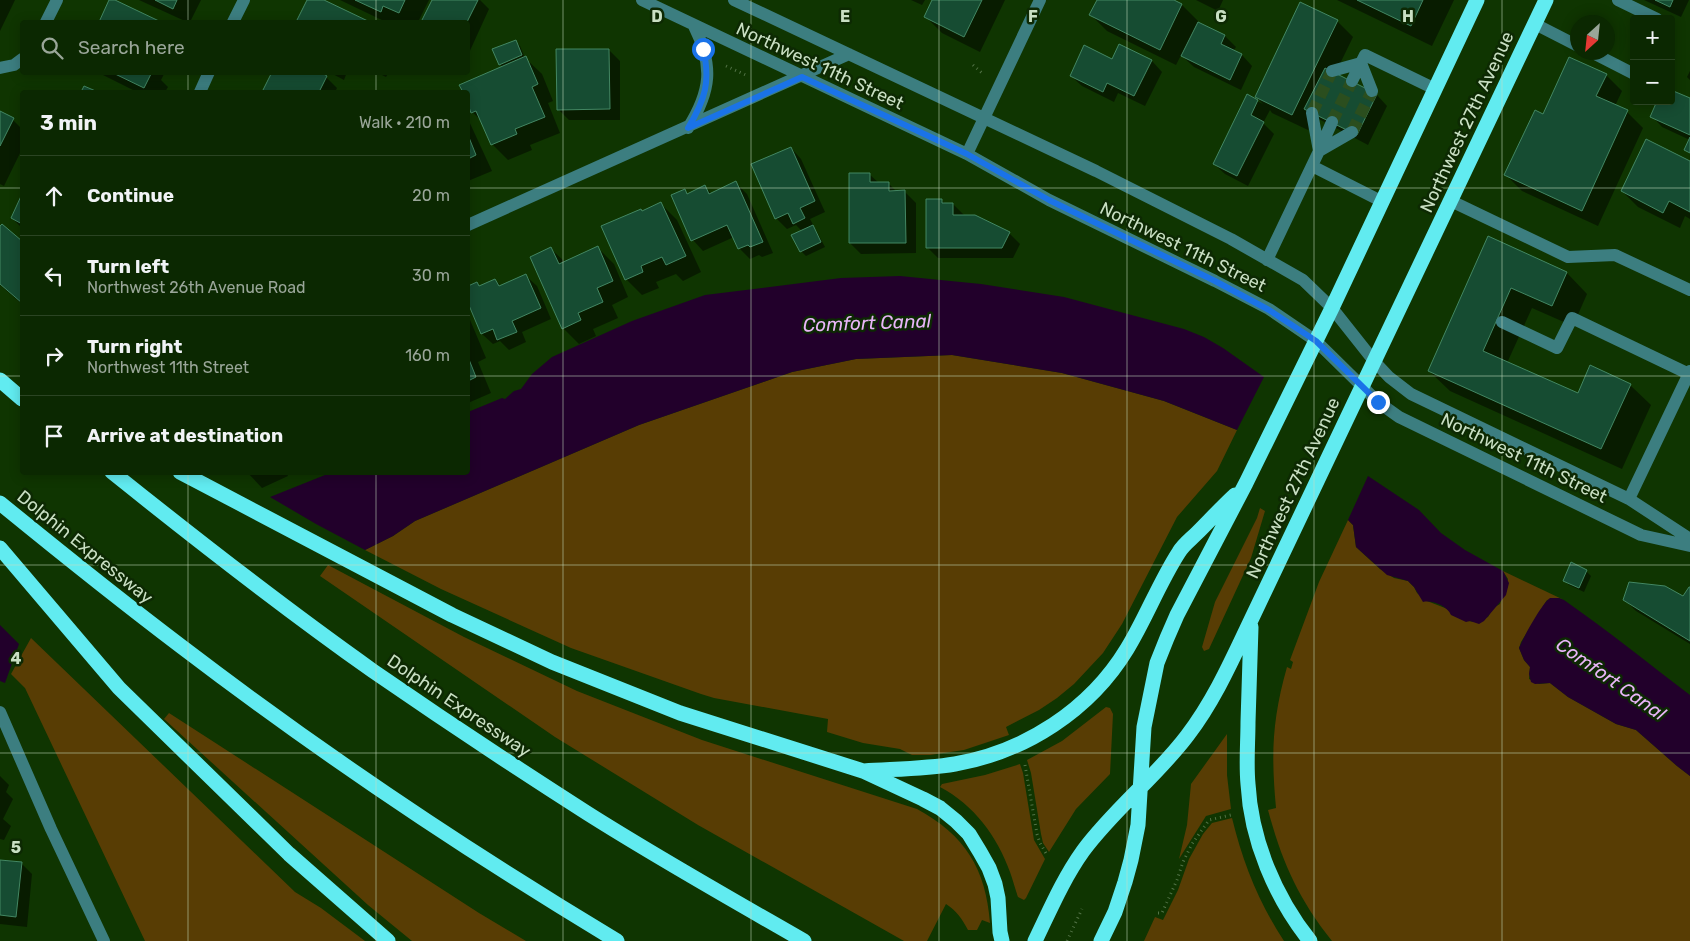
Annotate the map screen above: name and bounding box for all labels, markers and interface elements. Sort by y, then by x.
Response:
text: D [651,7,663,26]
text: E [840,7,850,26]
text: F [1028,7,1038,26]
text: G [1215,7,1227,26]
text: H [1402,7,1414,26]
north arrow [1570,15,1615,60]
map controls [1630,15,1675,105]
button: + [1630,15,1675,60]
street label: Northwest 11th Street [733,18,907,114]
search box [20,20,470,75]
street label: Northwest 27th Avenue [1415,28,1519,216]
icon: search [38,34,66,62]
text: Search here [78,36,185,59]
route start [692,38,715,61]
button: − [1630,60,1675,105]
text: 3 min [40,110,97,135]
text: Walk · 210 m [359,113,450,132]
icon: ahead [40,182,68,210]
text: Continue [87,184,174,207]
text: 20 m [412,186,450,205]
street label: Northwest 11th Street [1096,197,1270,297]
text: Turn left [87,255,169,278]
icon: left [40,262,68,290]
text: 30 m [412,266,450,285]
text: Northwest 26th Avenue Road [87,278,306,297]
water label: Comfort Canal [802,309,932,337]
text: Turn right [87,335,182,358]
icon: right [40,342,68,370]
text: 160 m [405,346,450,365]
text: Northwest 11th Street [87,358,249,377]
route end [1367,391,1390,414]
street label: Northwest 27th Avenue [1241,394,1345,582]
street label: Northwest 11th Street [1437,408,1611,508]
icon: arrive [40,422,68,450]
text: Arrive at destination [87,424,283,447]
street label: Dolphin Expressway [13,485,157,609]
water label: Comfort Canal [1552,633,1671,726]
text: 4 [11,649,22,668]
street label: Dolphin Expressway [383,650,535,762]
text: 5 [11,838,21,857]

